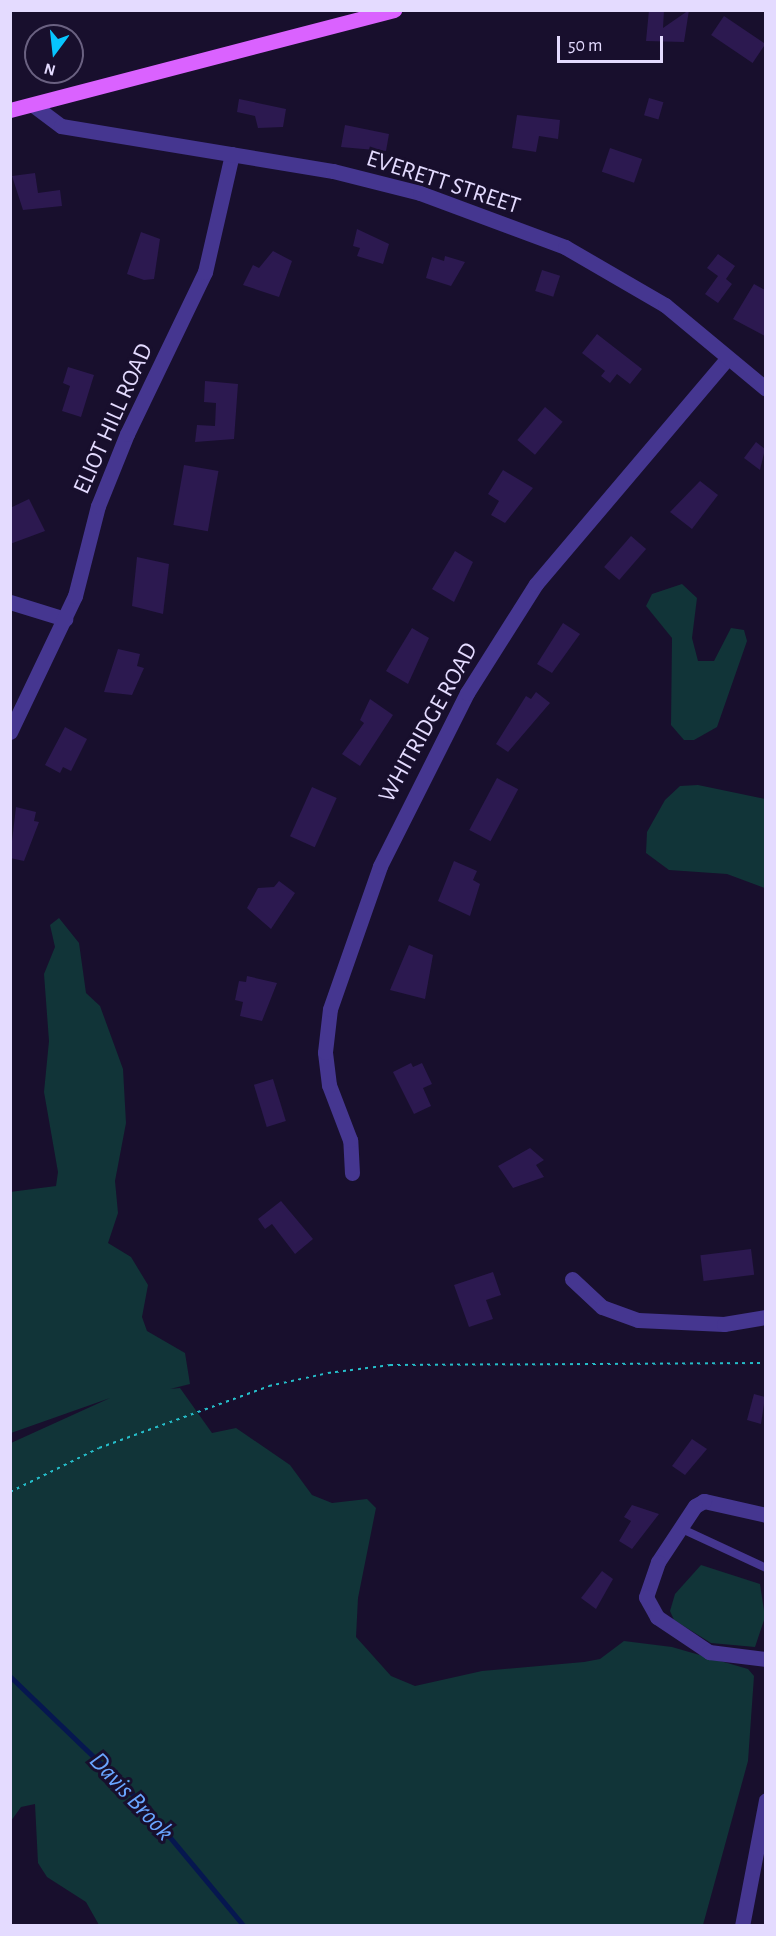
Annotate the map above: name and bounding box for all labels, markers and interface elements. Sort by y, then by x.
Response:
north arrow [24,24,84,84]
scale bar [560,24,666,62]
text: 50 m [568,37,602,55]
text: N [42,60,57,79]
street label: EVERETT STREET [362,145,524,221]
street label: ELIOT HILL ROAD [68,339,160,499]
street label: WHITRIDGE ROAD [373,638,485,808]
water label: Davis Brook [82,1746,180,1848]

